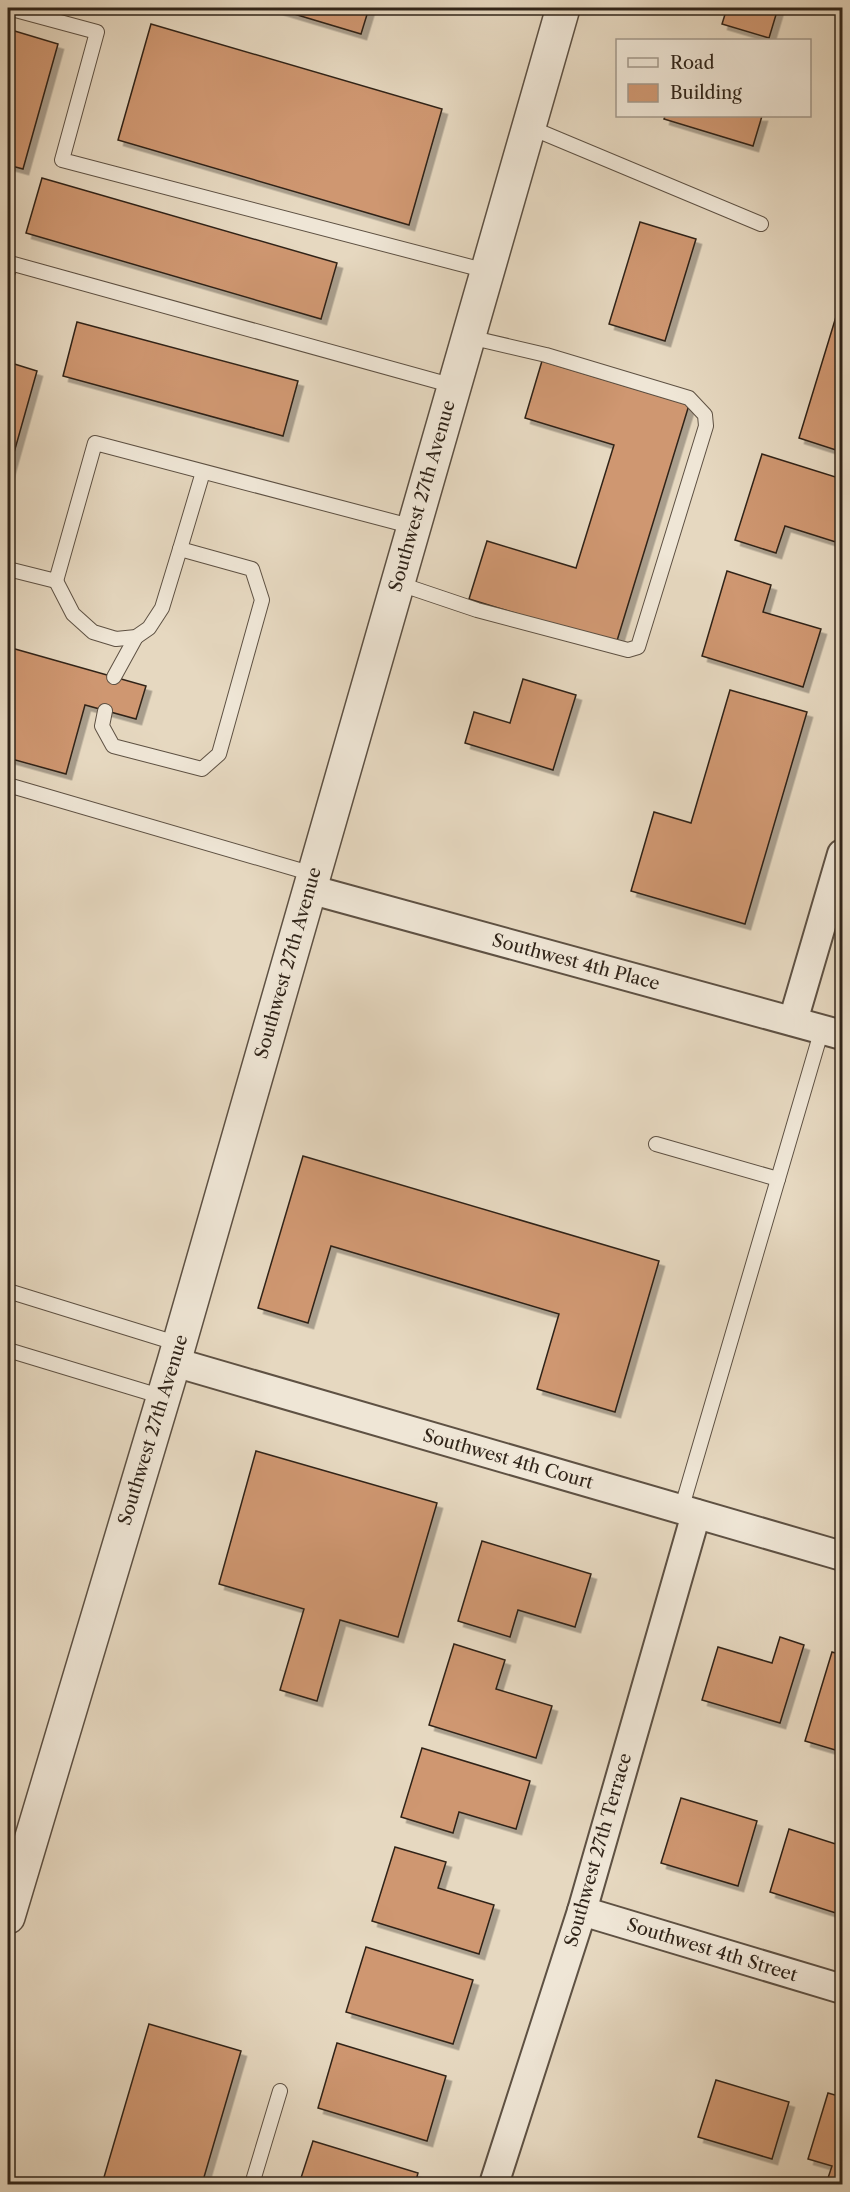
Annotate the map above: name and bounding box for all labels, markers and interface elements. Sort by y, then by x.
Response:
legend [616,39,811,117]
text: Road [670,52,715,74]
text: Building [670,82,742,104]
street label: Southwest 27th Avenue [384,398,460,594]
street label: Southwest 27th Avenue [250,865,326,1061]
street label: Southwest 4th Place [490,929,662,995]
street label: Southwest 27th Avenue [113,1332,193,1528]
street label: Southwest 4th Court [420,1424,596,1494]
street label: Southwest 27th Terrace [560,1751,636,1949]
street label: Southwest 4th Street [624,1914,801,1987]

